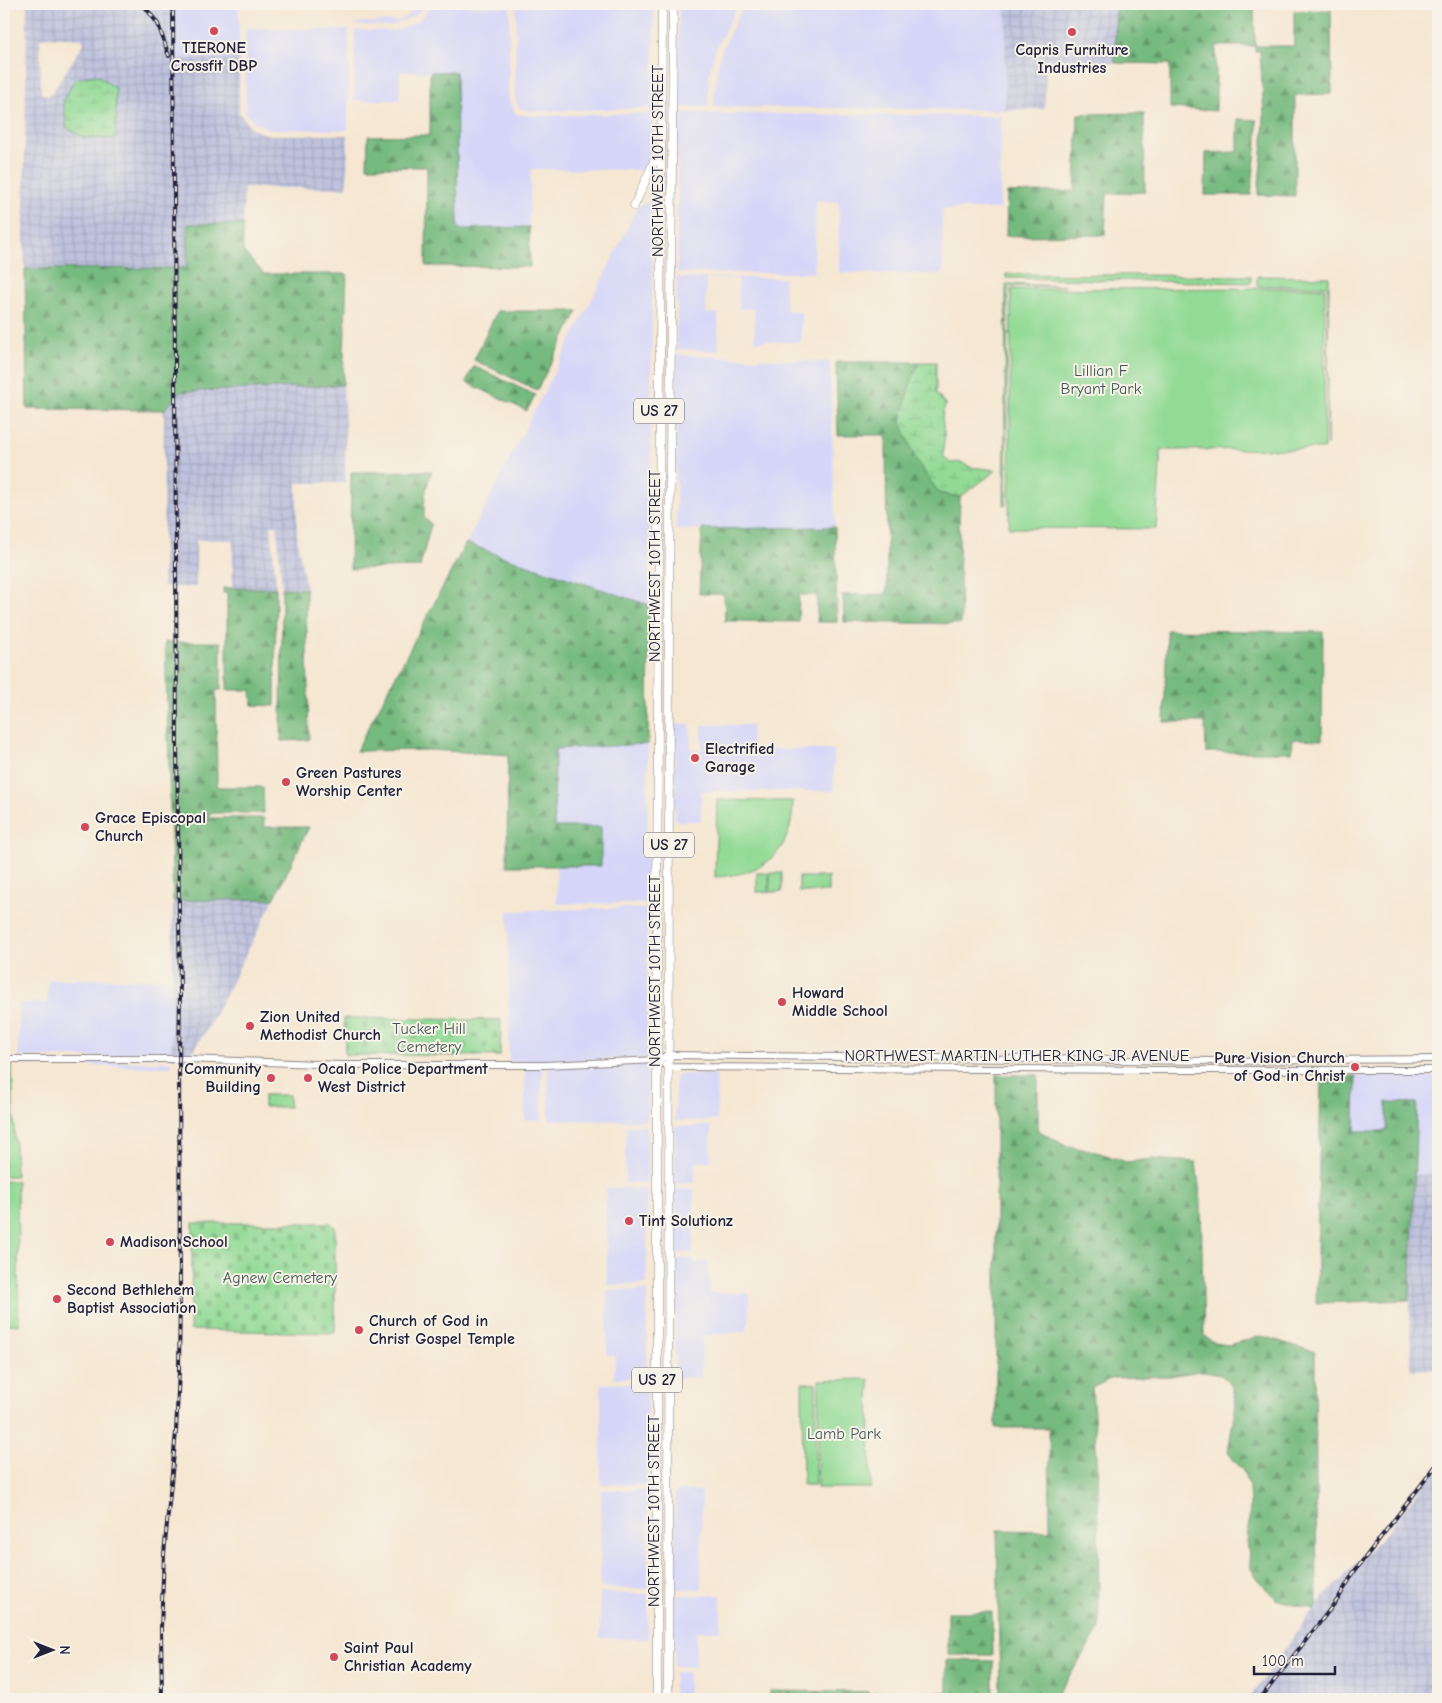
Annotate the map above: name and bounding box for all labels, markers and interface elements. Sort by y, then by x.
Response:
marker: TIERONE Crossfit DBP [208,25,220,37]
marker: Capris Furniture Industries [1066,26,1078,38]
place label: TIERONE Crossfit DBP [171,39,257,75]
place label: Capris Furniture Industries [1016,41,1129,77]
street label: NORTHWEST 10TH STREET [649,64,667,257]
park label: Lillian F Bryant Park [1061,362,1142,398]
road number: US 27 [634,398,684,424]
street label: NORTHWEST 10TH STREET [646,469,664,662]
place label: Electrified Garage [705,740,774,776]
marker: Electrified Garage [689,752,701,764]
place label: Green Pastures Worship Center [296,764,403,800]
marker: Green Pastures Worship Center [280,776,292,788]
place label: Grace Episcopal Church [95,809,206,845]
marker: Grace Episcopal Church [79,821,91,833]
road number: US 27 [644,832,694,858]
street label: NORTHWEST 10TH STREET [646,874,664,1067]
place label: Howard Middle School [792,984,888,1020]
marker: Howard Middle School [776,996,788,1008]
place label: Zion United Methodist Church [260,1008,381,1044]
marker: Zion United Methodist Church [244,1020,256,1032]
park label: Tucker Hill Cemetery [392,1020,466,1056]
street label: NORTHWEST MARTIN LUTHER KING JR AVENUE [845,1047,1190,1065]
place label: Pure Vision Church of God in Christ [1214,1049,1346,1085]
place label: Community Building [184,1060,262,1096]
place label: Ocala Police Department West District [318,1060,489,1096]
marker: Pure Vision Church of God in Christ [1349,1061,1361,1073]
marker: Community Building [265,1072,277,1084]
marker: Ocala Police Department West District [302,1072,314,1084]
place label: Tint Solutionz [639,1212,733,1230]
marker: Tint Solutionz [623,1215,635,1227]
place label: Madison School [120,1233,228,1251]
marker: Madison School [104,1236,116,1248]
park label: Agnew Cemetery [223,1269,338,1287]
place label: Second Bethlehem Baptist Association [67,1281,196,1317]
marker: Second Bethlehem Baptist Association [51,1293,63,1305]
place label: Church of God in Christ Gospel Temple [369,1312,515,1348]
marker: Church of God in Christ Gospel Temple [353,1324,365,1336]
road number: US 27 [632,1368,682,1392]
street label: NORTHWEST 10TH STREET [645,1414,663,1607]
park label: Lamb Park [807,1425,881,1443]
north arrow [28,1626,78,1676]
place label: Saint Paul Christian Academy [344,1639,472,1675]
scale bar [1254,1643,1336,1675]
text: N [56,1645,73,1655]
marker: Saint Paul Christian Academy [328,1651,340,1663]
text: 100 m [1262,1652,1304,1670]

